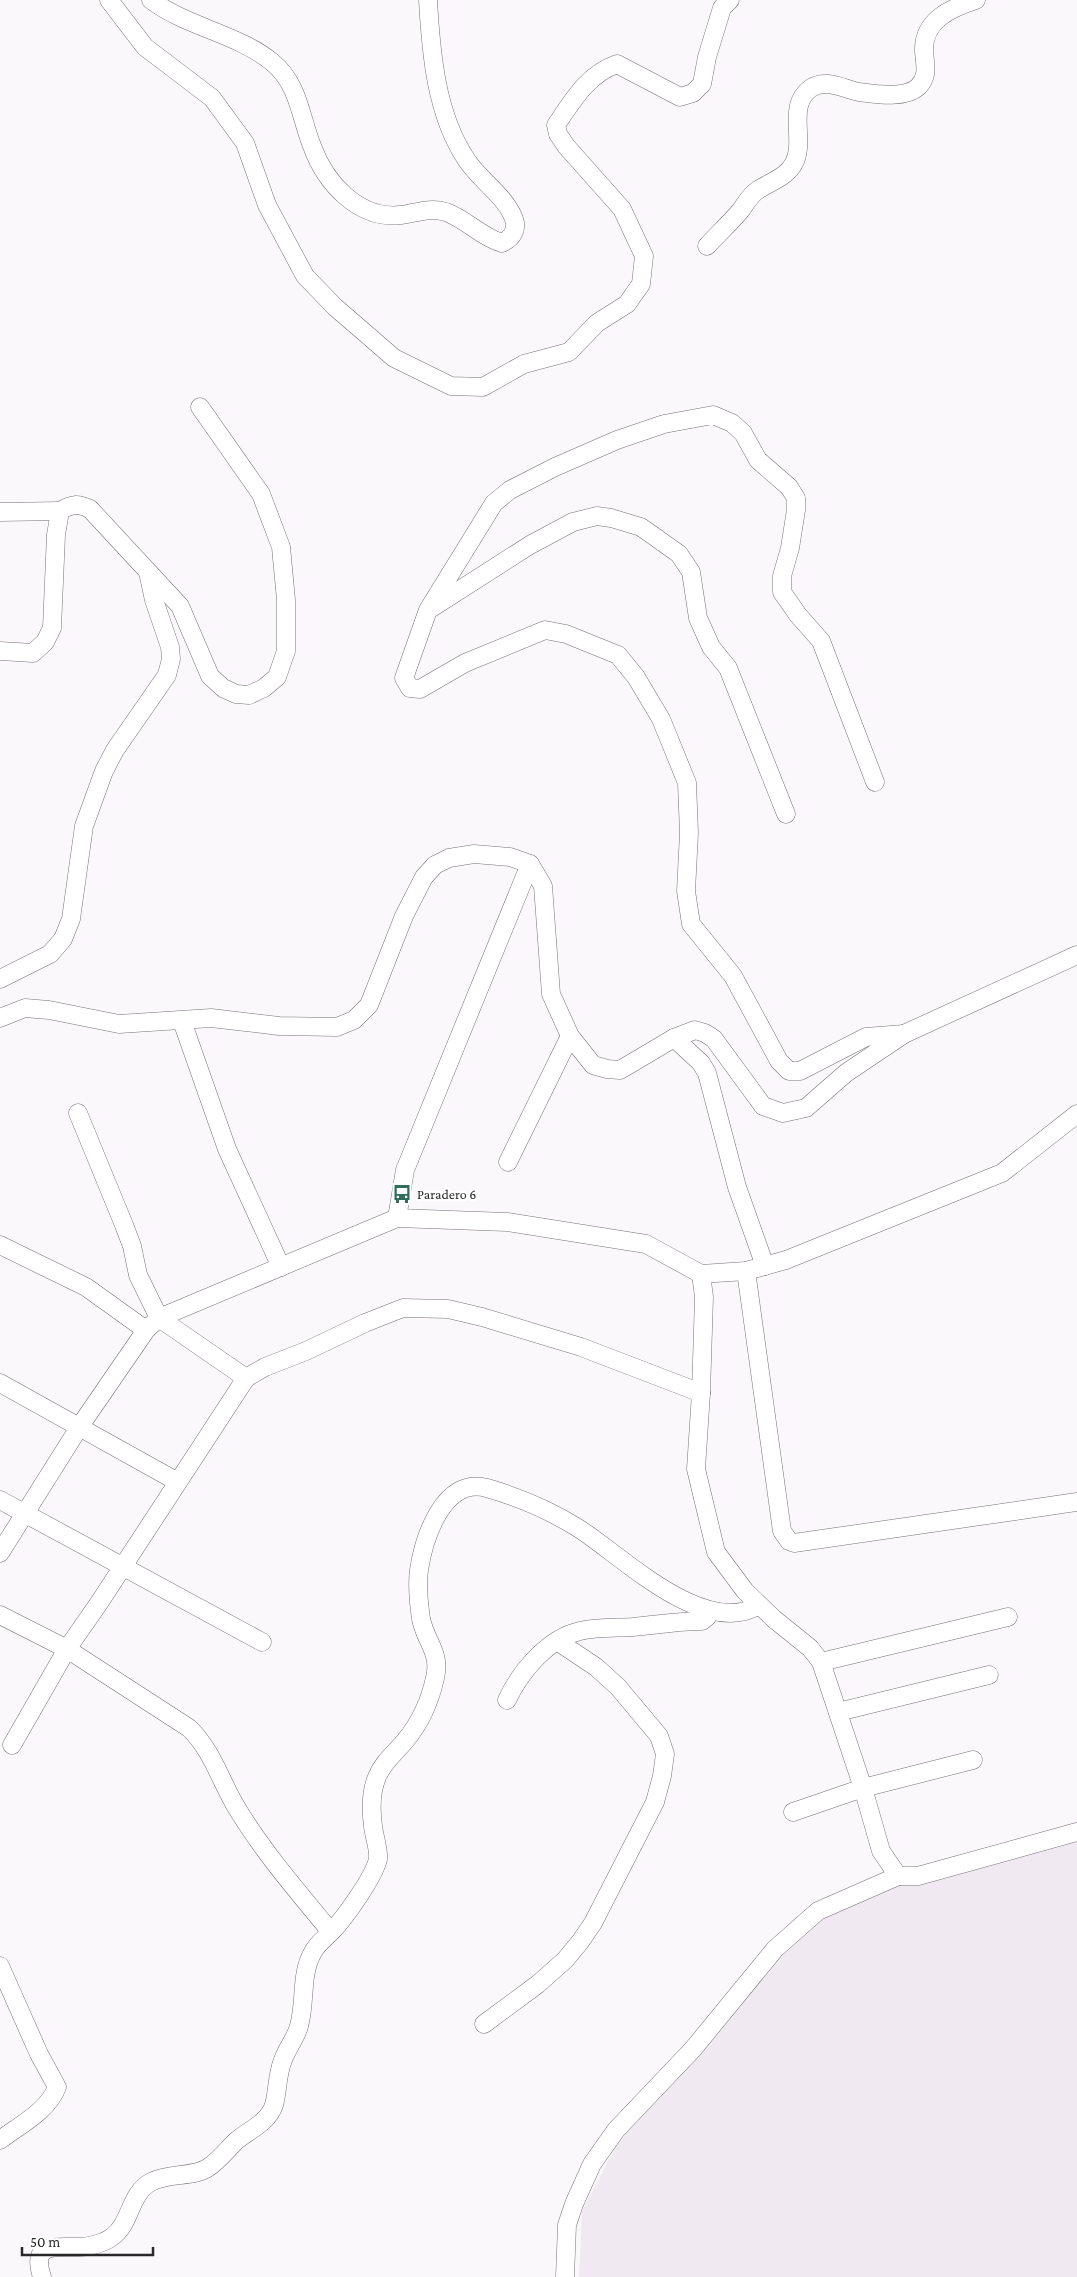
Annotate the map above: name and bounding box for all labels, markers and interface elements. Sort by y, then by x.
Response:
bus stop icon: Paradero 6 [391,1183,413,1205]
place label: Paradero 6 [417,1186,476,1202]
scale bar [22,2224,154,2256]
text: 50 m [30,2234,60,2250]

